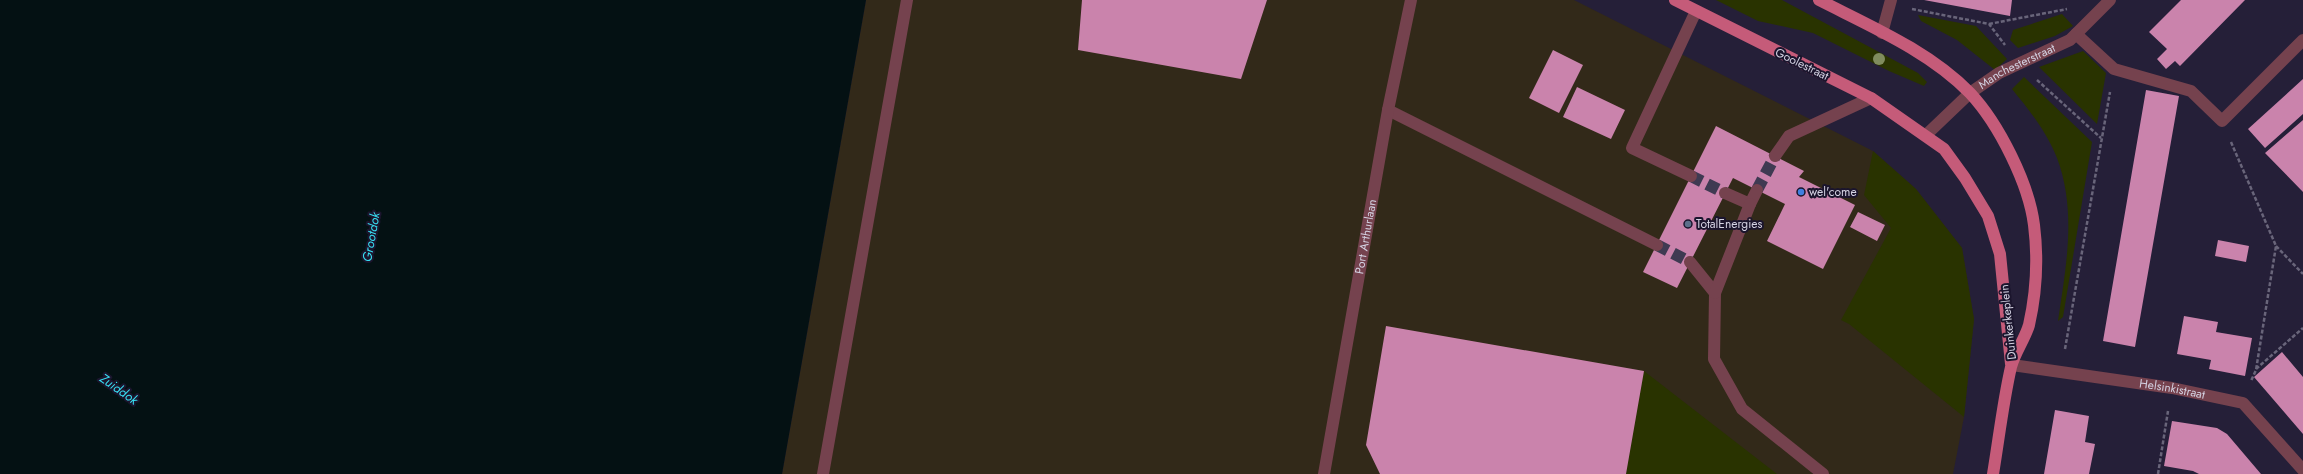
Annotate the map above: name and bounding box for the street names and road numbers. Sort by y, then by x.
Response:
street label: Manchesterstraat [1975,39,2058,94]
street label: Goolestraat [1772,43,1832,85]
street label: Port Arthurlaan [1350,198,1381,275]
street label: Duinkerkeplein [1995,283,2021,361]
street label: Helsinkistraat [2138,374,2207,404]

